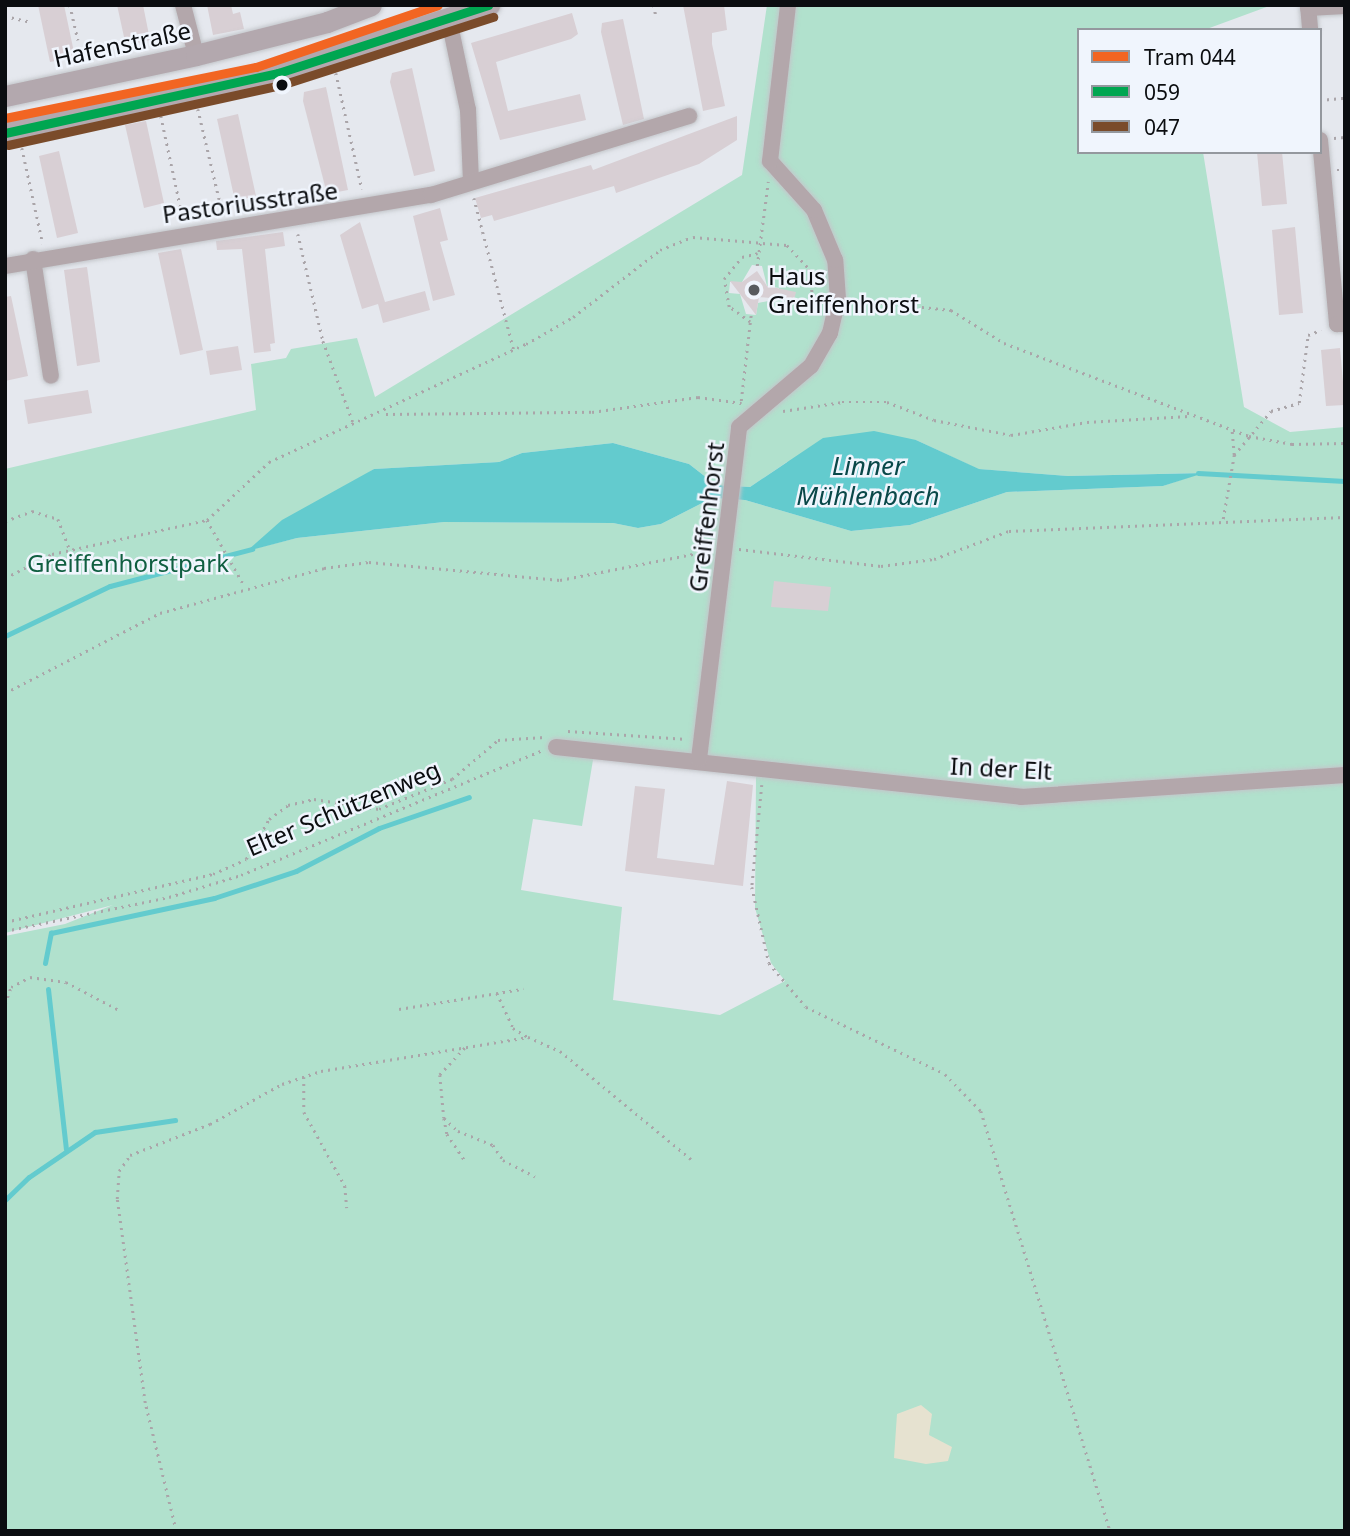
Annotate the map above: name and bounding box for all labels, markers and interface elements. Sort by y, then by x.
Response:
street label: Hafenstraße [51,15,193,73]
legend [1077,28,1322,154]
text: Tram 044 [1144,43,1236,71]
unlabelled marker [275,78,289,92]
text: 059 [1144,78,1180,106]
text: 047 [1144,113,1180,141]
street label: Pastoriusstraße [160,175,340,229]
place label: Haus Greiffenhorst [768,262,919,318]
marker: Haus Greiffenhorst [746,282,762,298]
street label: Greiffenhorst [683,440,729,594]
water label: Linner Mühlenbach [796,450,940,512]
park label: Greiffenhorstpark [27,549,229,577]
street label: In der Elt [949,751,1053,785]
street label: Elter Schützenweg [242,754,444,862]

